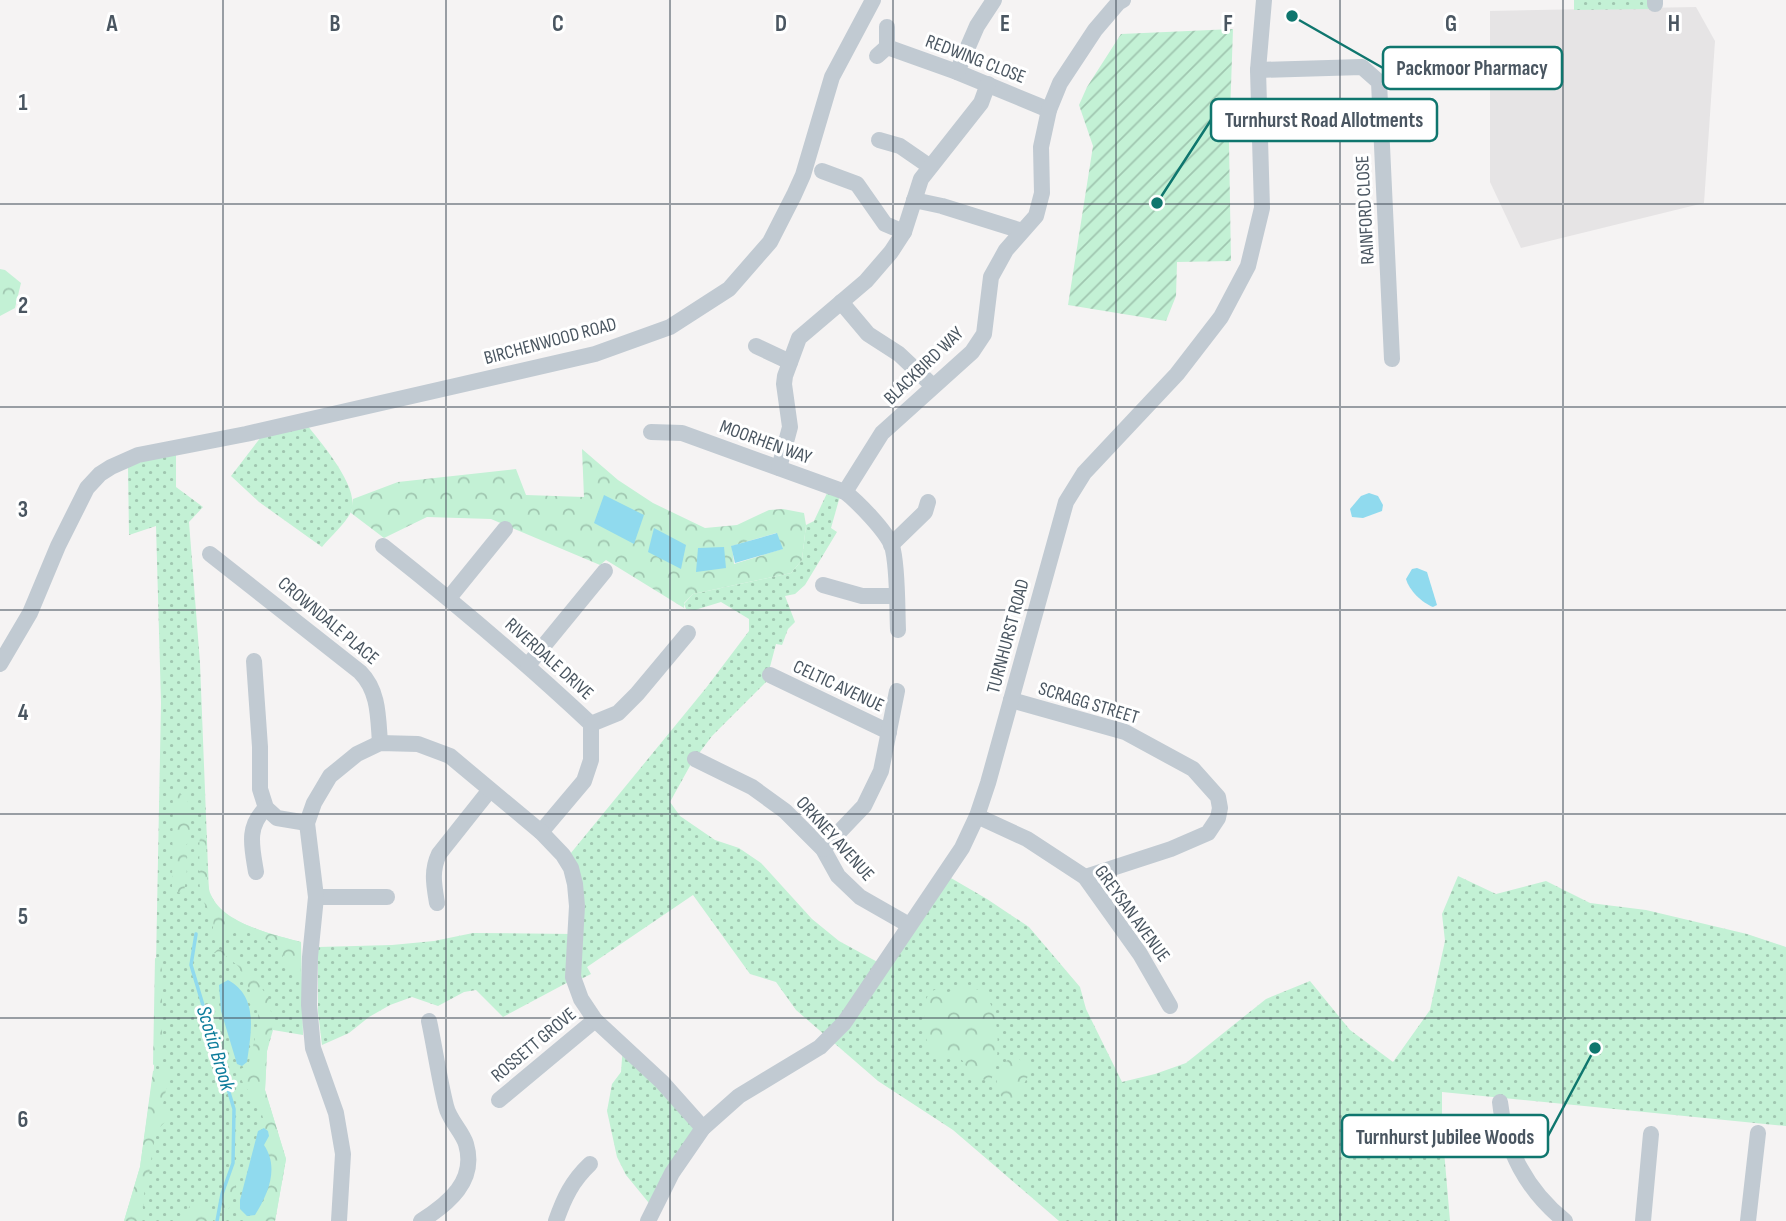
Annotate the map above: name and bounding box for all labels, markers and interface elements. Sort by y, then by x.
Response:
text: A [106,10,119,38]
text: B [330,10,341,38]
text: C [552,10,564,38]
text: D [775,10,787,38]
text: E [1000,10,1010,38]
text: F [1223,10,1233,38]
text: G [1445,10,1457,38]
text: H [1668,10,1680,38]
street label: REDWING CLOSE [922,30,1029,89]
callout: Packmoor Pharmacy [1383,47,1562,89]
text: Packmoor Pharmacy [1396,56,1548,81]
text: 1 [18,89,28,117]
callout: Turnhurst Road Allotments [1211,99,1437,141]
text: Turnhurst Road Allotments [1225,108,1423,133]
street label: RAINFORD CLOSE [1351,155,1380,265]
text: 2 [18,292,28,320]
street label: BIRCHENWOOD ROAD [482,313,619,370]
street label: BLACKBIRD WAY [879,322,969,410]
street label: MOORHEN WAY [716,415,815,470]
text: 3 [18,496,28,524]
street label: CROWNDALE PLACE [273,572,383,670]
street label: TURNHURST ROAD [982,577,1035,696]
street label: RIVERDALE DRIVE [500,613,598,705]
street label: CELTIC AVENUE [789,655,887,717]
street label: SCRAGG STREET [1036,677,1142,730]
text: 4 [18,699,29,727]
street label: ORKNEY AVENUE [791,792,879,886]
street label: GREYSAN AVENUE [1089,861,1175,967]
text: 5 [18,903,28,931]
water label: Scotia Brook [191,1003,241,1095]
street label: ROSSETT GROVE [487,1003,581,1087]
text: 6 [18,1106,28,1134]
callout: Turnhurst Jubilee Woods [1342,1115,1548,1157]
text: Turnhurst Jubilee Woods [1356,1125,1534,1150]

